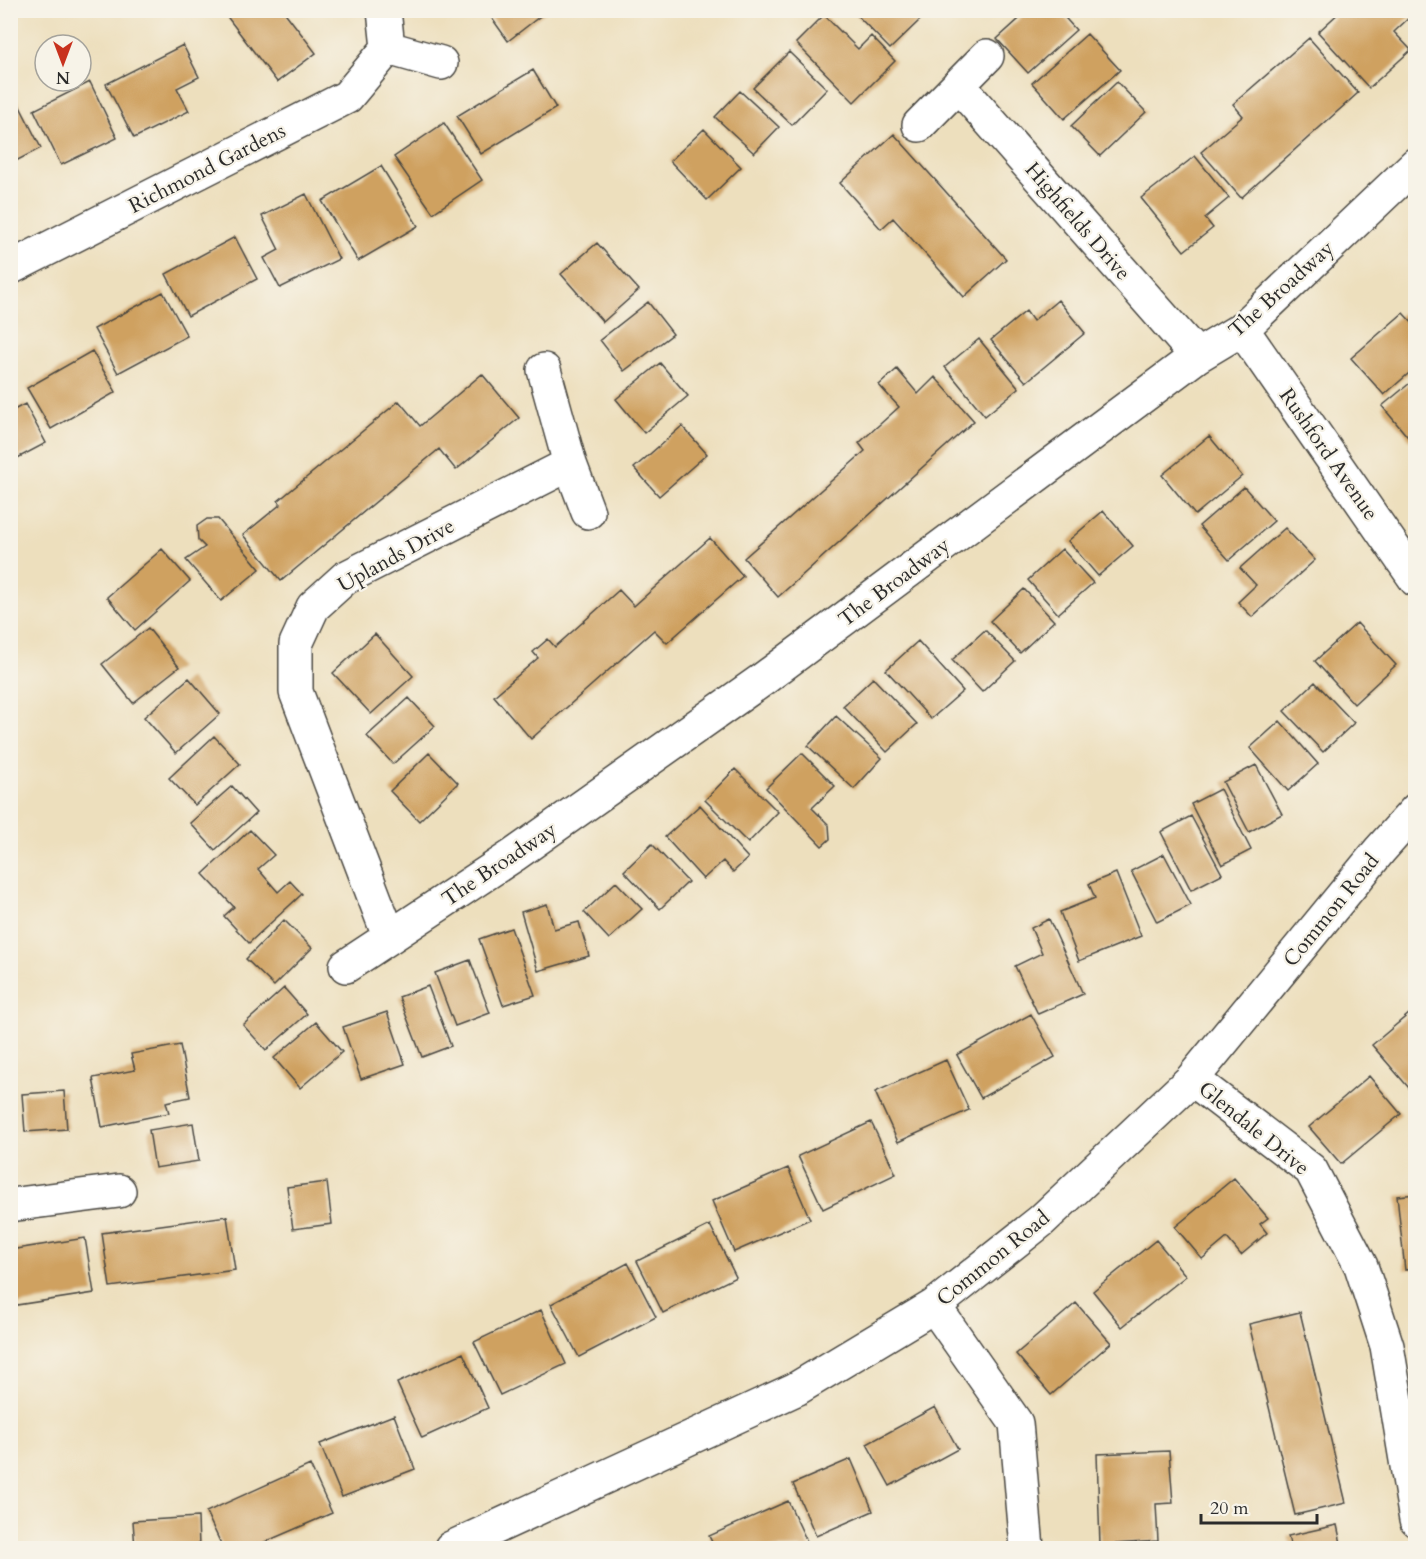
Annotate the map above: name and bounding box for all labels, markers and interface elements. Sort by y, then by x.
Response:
north arrow [33,33,93,93]
text: N [56,66,70,88]
street label: Richmond Gardens [124,116,291,221]
street label: Highfields Drive [1018,156,1137,287]
street label: The Broadway [1222,234,1340,345]
street label: Rushford Avenue [1272,383,1385,526]
street label: Uplands Drive [333,511,460,599]
street label: The Broadway [833,531,956,634]
street label: The Broadway [436,815,562,914]
street label: Common Road [1277,848,1386,973]
street label: Glendale Drive [1192,1075,1315,1182]
street label: Common Road [931,1204,1056,1313]
scale bar [1201,1487,1316,1525]
text: 20 m [1210,1496,1249,1521]

